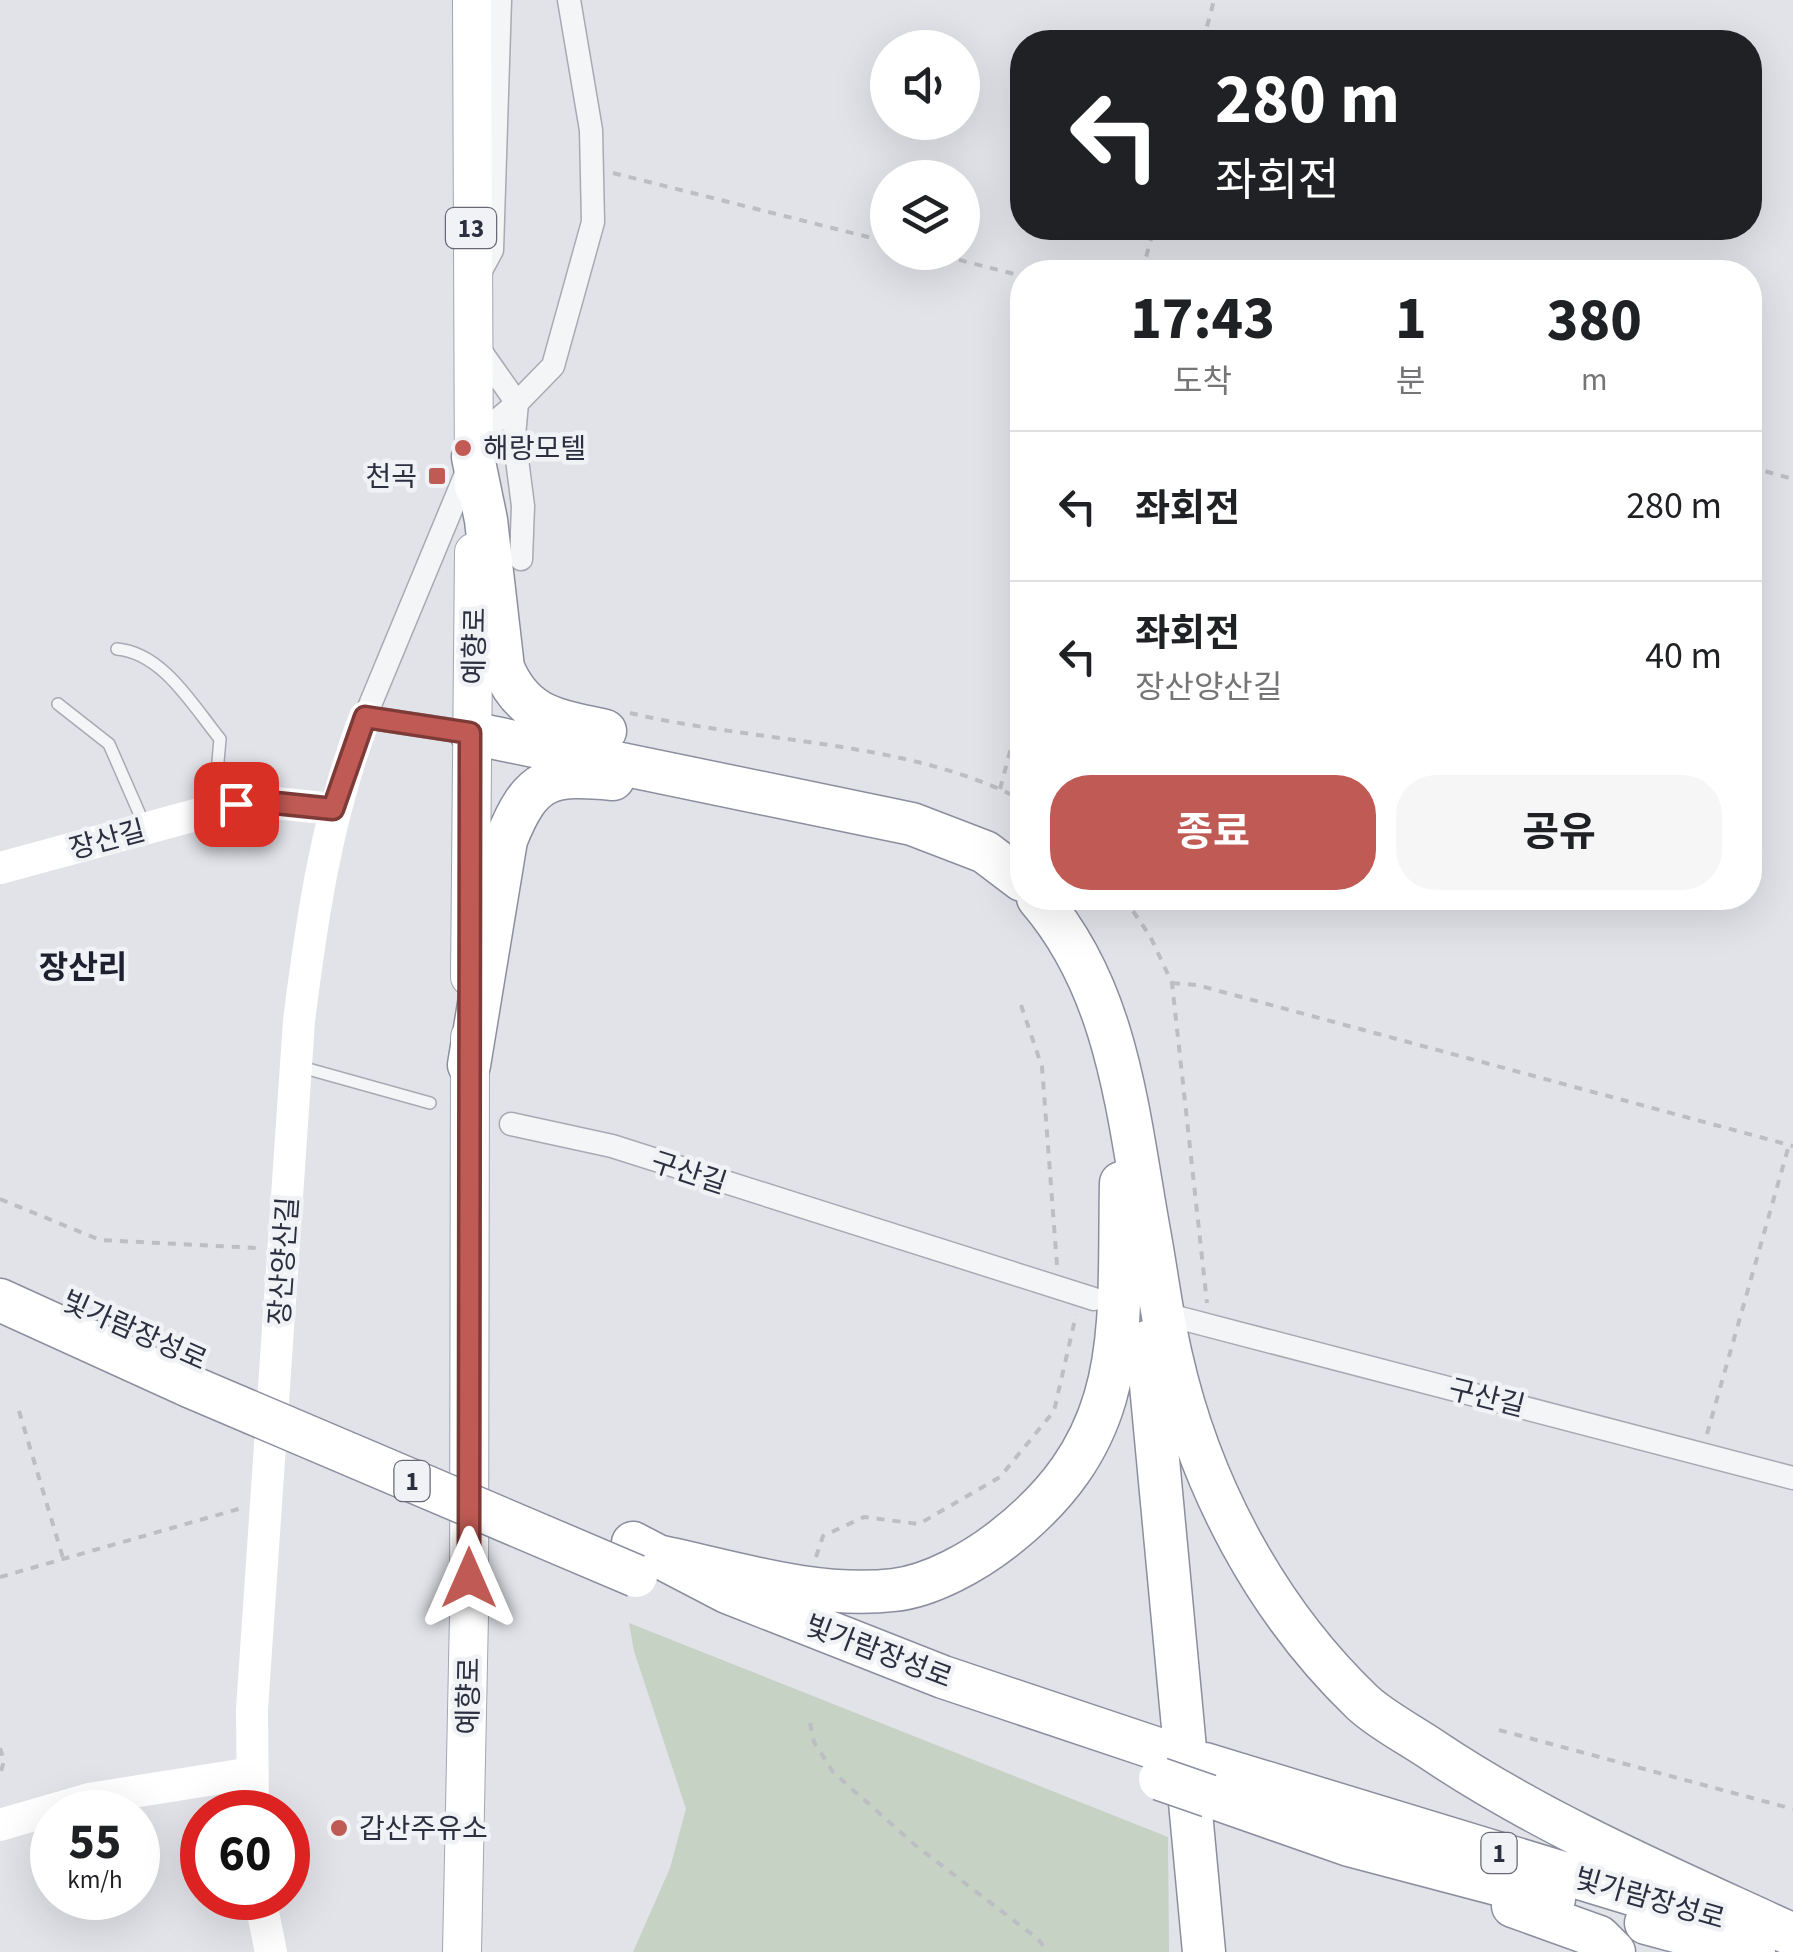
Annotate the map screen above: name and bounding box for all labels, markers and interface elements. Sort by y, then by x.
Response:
map controls [870,30,980,270]
button: sound [870,30,980,140]
text: 280 m [1215,50,1400,150]
icon: left [1050,70,1180,200]
text: 좌회전 [1215,149,1339,213]
button: layers [870,160,980,270]
road number: 13 [446,208,496,248]
text: 17:43 [1130,277,1275,362]
text: 1 [1395,277,1427,362]
text: 380 [1547,279,1642,364]
text: m [1581,357,1608,403]
text: 도착 [1173,359,1232,405]
text: 분 [1396,359,1426,405]
place label: 해랑모텔 [483,429,586,469]
marker: 해랑모텔 [452,437,474,459]
place label: 천곡 [365,457,417,497]
marker: 천곡 [426,465,448,487]
icon: left [1050,479,1105,534]
text: 280 m [1626,479,1722,533]
text: 좌회전 [1135,482,1240,536]
street label: 예향로 [454,607,496,685]
text: 좌회전 [1135,607,1240,661]
icon: left [1050,629,1105,684]
text: 40 m [1645,629,1722,683]
text: 장산양산길 [1135,665,1282,711]
pin [194,762,279,847]
button: 종료 [1050,775,1376,890]
button: 공유 [1396,775,1722,890]
icon: arrive [209,777,264,832]
street label: 장산길 [65,811,150,869]
district label: 장산리 [39,945,127,991]
street label: 구산길 [646,1142,732,1204]
street label: 장산양산길 [260,1195,308,1327]
street label: 빛가람장성로 [56,1281,213,1381]
street label: 구산길 [1444,1369,1529,1427]
road number: 1 [394,1461,430,1501]
position arrow [417,1526,521,1630]
street label: 빛가람장성로 [799,1606,958,1698]
street label: 예향로 [448,1657,490,1735]
speed limit sign: 60 [180,1790,310,1920]
text: 55 [69,1807,121,1878]
place label: 갑산주유소 [359,1809,488,1849]
marker: 갑산주유소 [328,1817,350,1839]
road number: 1 [1482,1833,1516,1873]
street label: 빛가람장성로 [1570,1858,1730,1939]
text: km/h [67,1862,123,1898]

